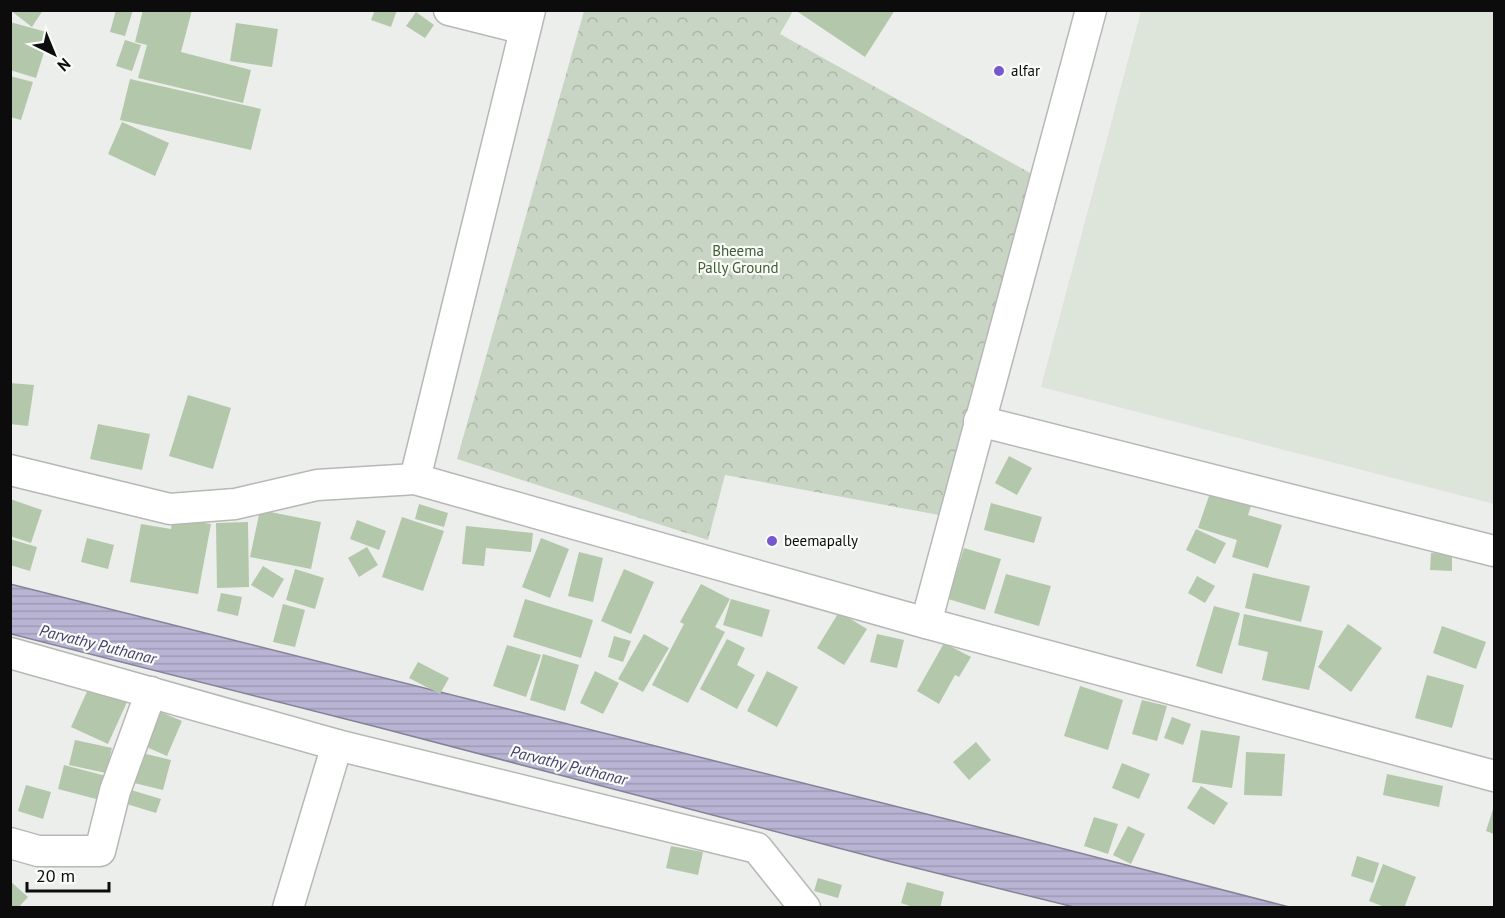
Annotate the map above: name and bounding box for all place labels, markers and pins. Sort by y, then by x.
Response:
place label: alfar [1011,61,1040,80]
marker: alfar [992,64,1006,78]
place label: beemapally [784,531,858,550]
marker: beemapally [765,534,779,548]

